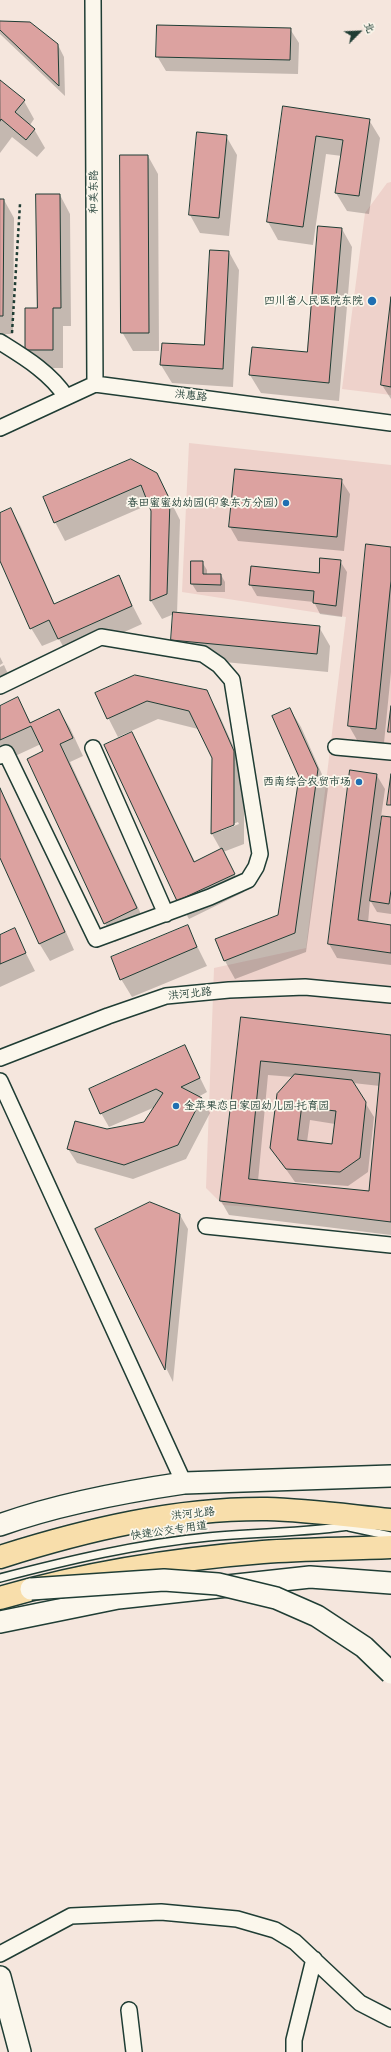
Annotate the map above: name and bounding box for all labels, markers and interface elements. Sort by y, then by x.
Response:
north arrow [339,12,379,52]
text: 北 [361,19,379,35]
street label: 和美东路 [87,170,101,214]
place label: 四川省人民医院东院 [264,294,363,308]
marker: 四川省人民医院东院 [366,295,378,307]
street label: 洪惠路 [174,387,208,405]
place label: 春田蜜蜜幼幼园(印象东方分园) [127,496,278,510]
marker: 春田蜜蜜幼幼园(印象东方分园) [281,498,291,508]
place label: 西南综合农贸市场 [263,775,351,789]
marker: 西南综合农贸市场 [354,777,364,787]
street label: 洪河北路 [167,985,213,1003]
place label: 金苹果恋日家园幼儿园·托育园 [184,1099,329,1113]
marker: 金苹果恋日家园幼儿园·托育园 [171,1101,181,1111]
street label: 洪河北路 [170,1505,216,1523]
street label: 快速公交专用道 [130,1519,208,1543]

